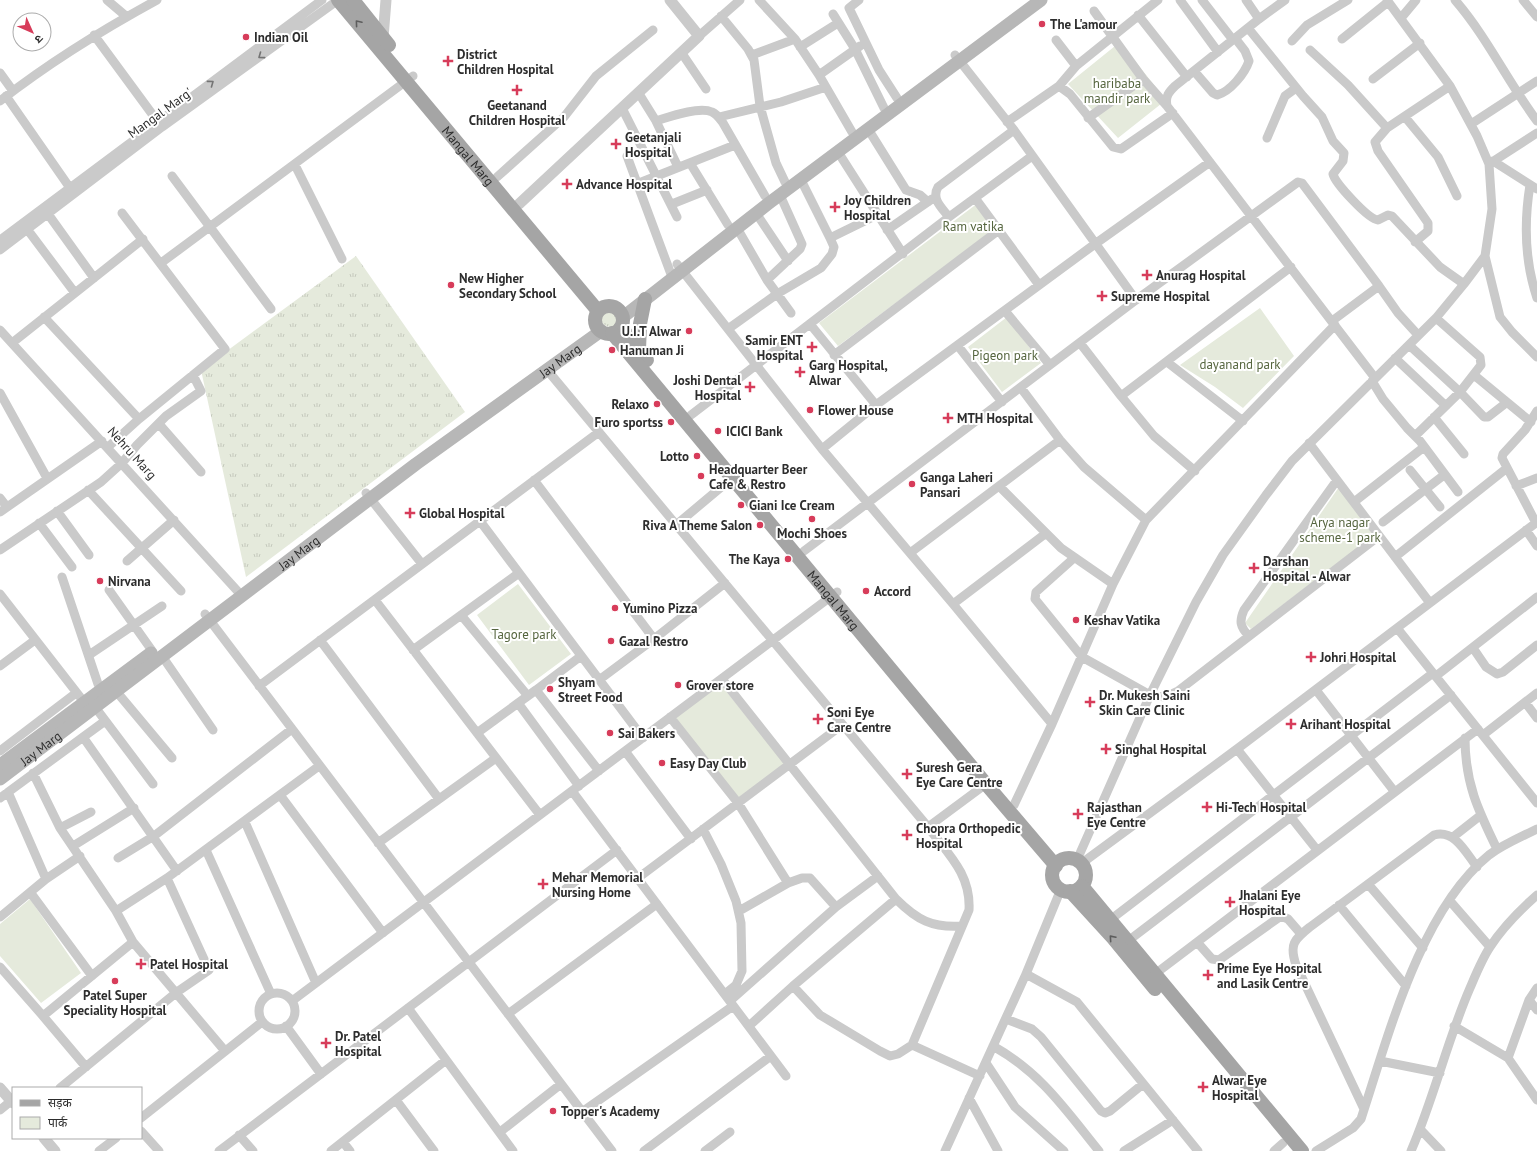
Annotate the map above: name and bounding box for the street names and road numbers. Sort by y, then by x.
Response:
street label: Mangal Marg' [124,84,196,142]
street label: Mangal Marg [438,122,498,189]
street label: Jay Marg [535,340,584,382]
street label: Nehru Marg [104,423,160,483]
street label: Jay Marg [274,532,323,574]
street label: Mangal Marg [804,567,863,634]
street label: Jay Marg [16,727,65,770]

